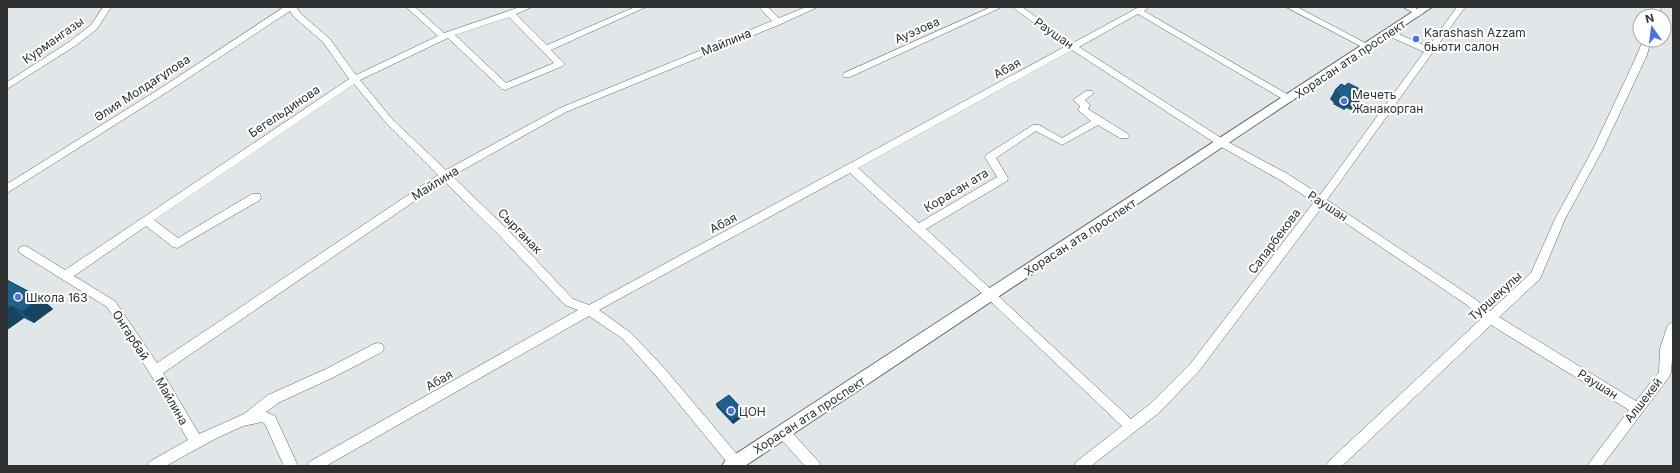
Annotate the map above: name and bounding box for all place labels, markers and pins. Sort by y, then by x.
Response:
place label: Karashash Azzam бьюти салон [1424,25,1526,54]
marker: Karashash Azzam бьюти салон [1411,34,1421,44]
place label: Мечеть Жанакорган [1352,87,1423,116]
marker: Мечеть Жанакорган [1339,96,1349,106]
place label: Школа 163 [26,290,88,305]
marker: Школа 163 [13,292,23,302]
place label: ЦОН [739,404,766,419]
marker: ЦОН [726,406,736,416]

